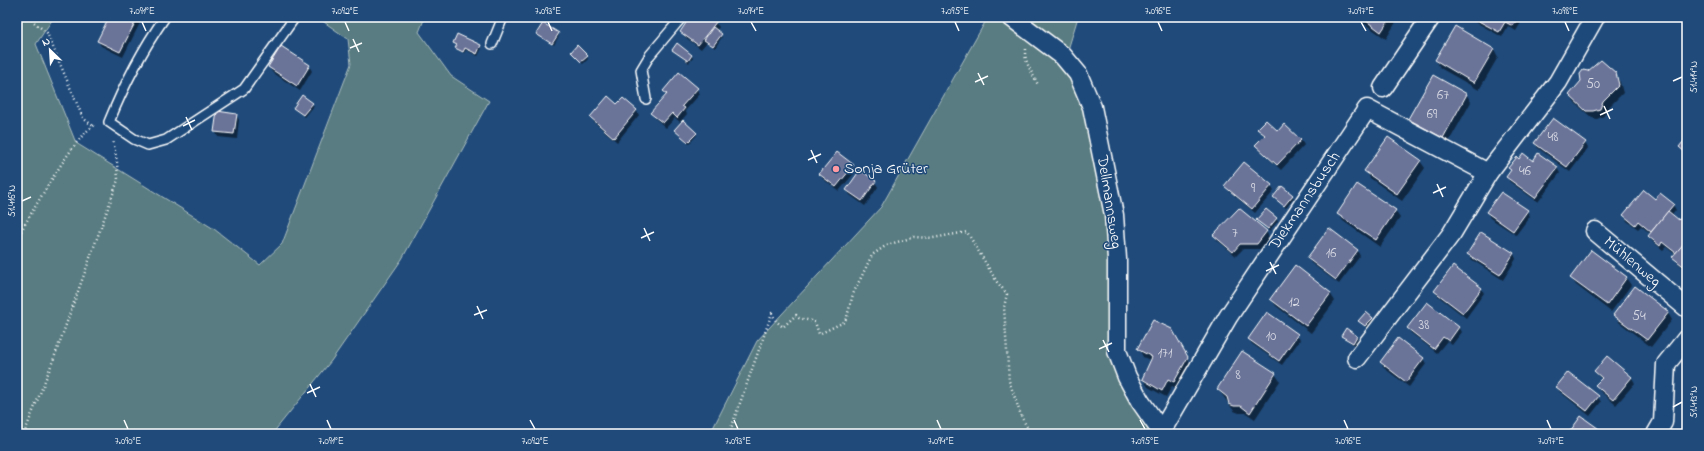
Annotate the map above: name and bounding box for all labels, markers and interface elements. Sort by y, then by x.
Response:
text: 7.091°E [129,4,155,19]
text: 7.092°E [331,4,359,19]
text: 7.093°E [535,4,561,19]
text: 7.094°E [738,4,764,19]
text: 7.095°E [941,4,969,19]
text: 7.096°E [1145,4,1171,19]
text: 7.097°E [1348,4,1374,19]
text: 7.098°E [1552,4,1578,19]
north arrow [30,30,70,70]
text: N [39,33,53,51]
text: 51.414°N [1687,61,1702,93]
house number: 50 [1586,74,1600,95]
house number: 67 [1437,85,1449,106]
house number: 69 [1427,104,1438,125]
house number: 48 [1547,127,1559,148]
street label: Diekmannsbusch [1263,147,1347,256]
street label: Dellmannsweg [1090,153,1128,250]
place label: Sonja Grüter [844,157,928,181]
house number: 46 [1519,161,1531,182]
marker: Sonja Grüter [831,164,841,174]
house number: 9 [1251,178,1256,199]
text: 51.416°N [5,185,20,217]
house number: 7 [1232,223,1238,244]
street label: Mühlenweg [1598,231,1666,293]
house number: 16 [1326,243,1336,264]
house number: 12 [1288,292,1300,313]
house number: 54 [1632,306,1646,327]
house number: 38 [1418,315,1430,336]
house number: 10 [1266,326,1276,347]
house number: 171 [1158,343,1173,364]
house number: 8 [1235,365,1241,386]
text: 51.413°N [1687,386,1702,418]
text: 7.090°E [115,434,141,449]
text: 7.091°E [318,434,344,449]
text: 7.092°E [521,434,549,449]
text: 7.093°E [725,434,751,449]
text: 7.094°E [928,434,954,449]
text: 7.095°E [1131,434,1159,449]
text: 7.096°E [1335,434,1361,449]
text: 7.097°E [1538,434,1564,449]

